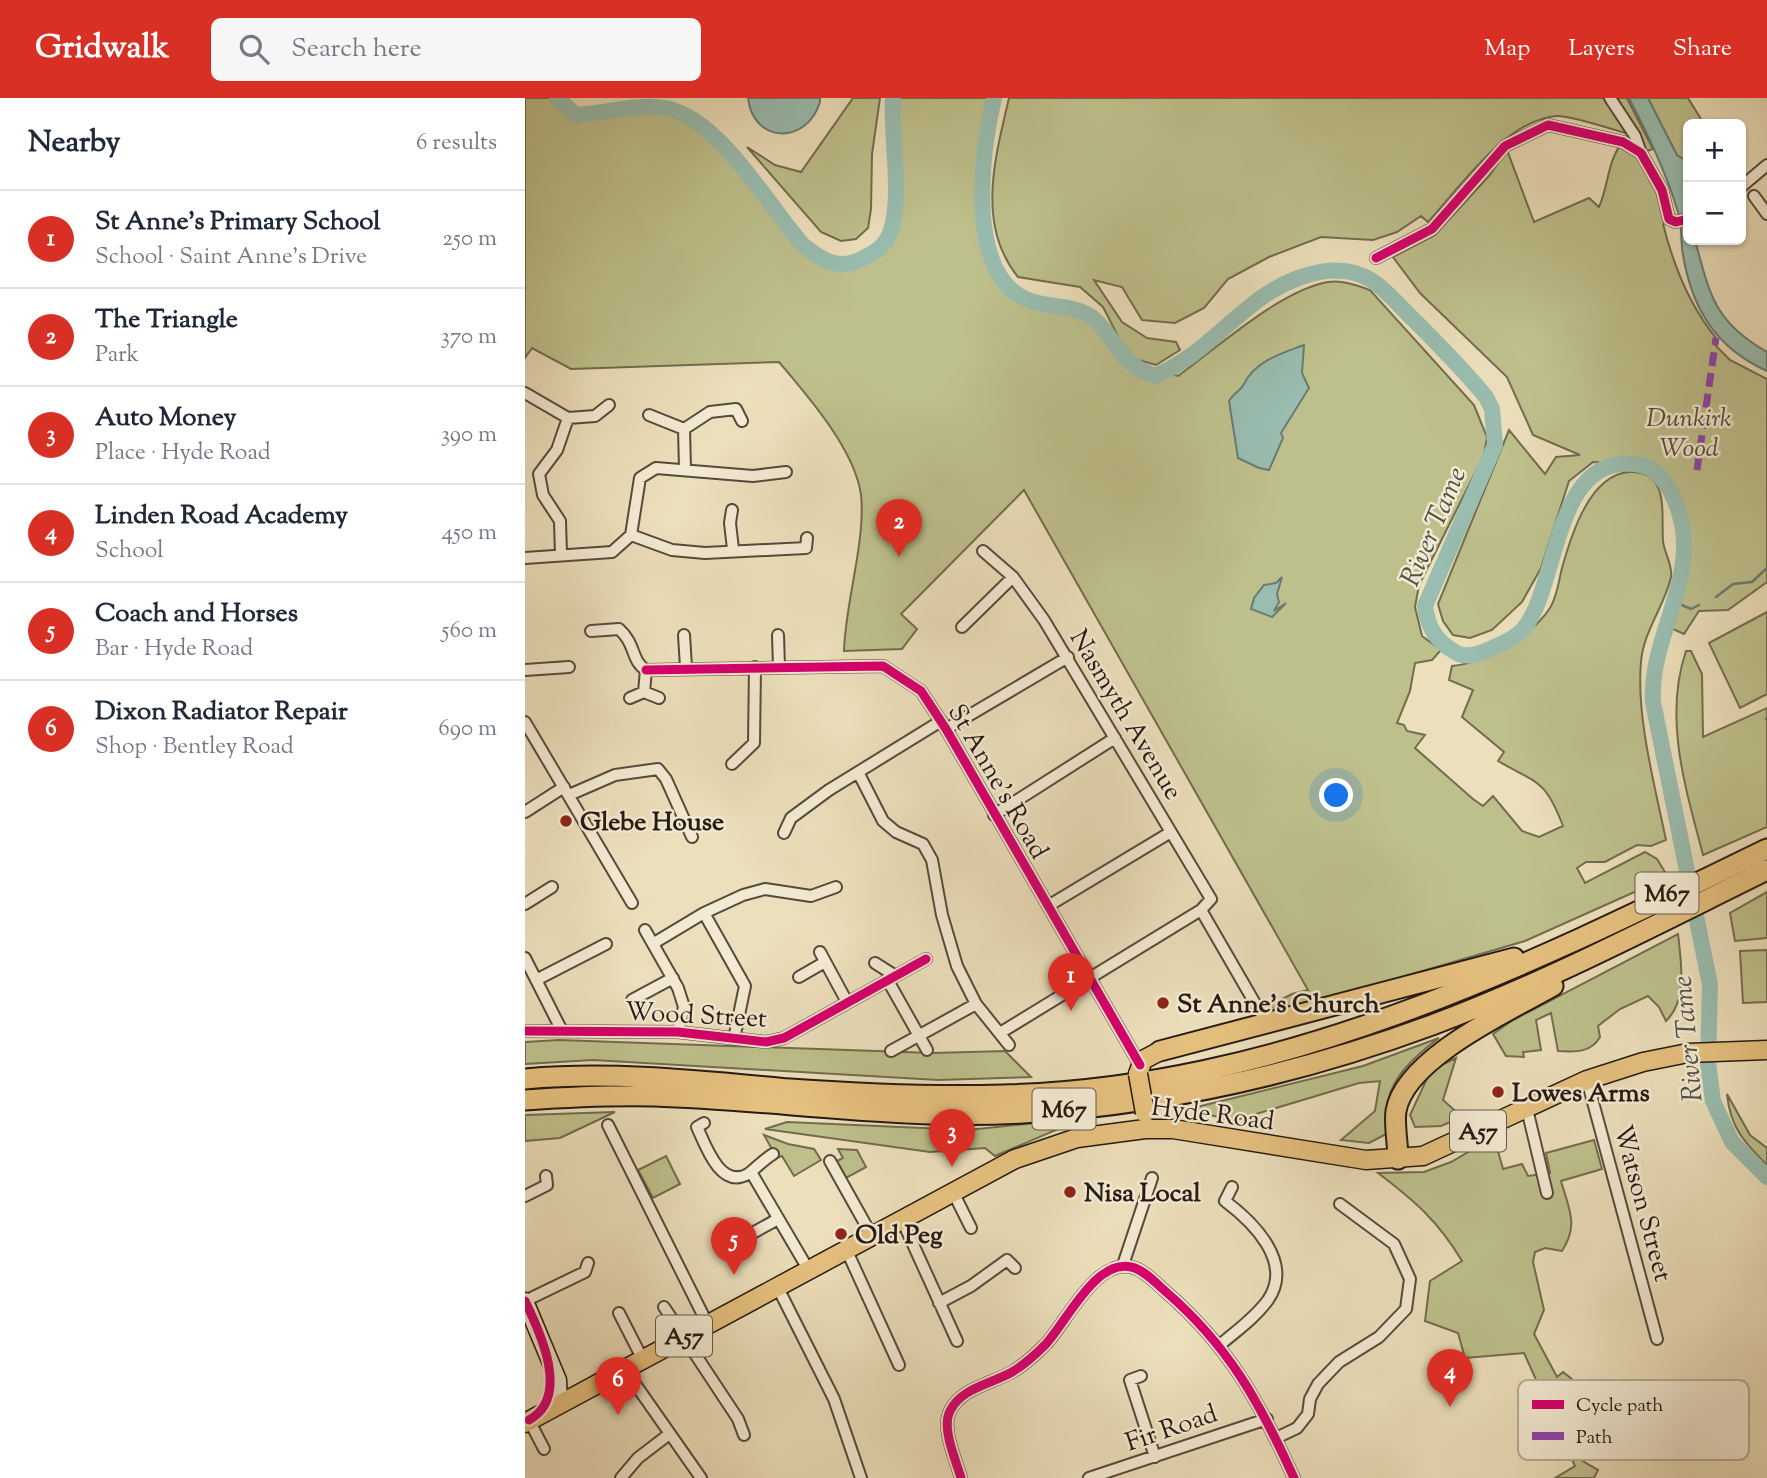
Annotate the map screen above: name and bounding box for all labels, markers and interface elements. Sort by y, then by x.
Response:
search box [211,18,701,81]
text: Gridwalk [35,25,169,73]
icon: search [235,30,273,68]
text: Search here [291,31,422,68]
text: Map [1484,32,1530,66]
text: Layers [1568,32,1635,66]
text: Share [1673,32,1732,66]
map controls [1683,119,1746,245]
button: + [1683,119,1746,182]
text: Nearby [28,122,120,165]
text: 6 results [416,127,497,160]
button: − [1683,182,1746,245]
text: St Anne's Primary School [95,204,381,241]
text: 1 [47,223,55,256]
text: 250 m [442,223,497,256]
text: School · Saint Anne's Drive [95,241,367,274]
text: The Triangle [95,302,238,339]
text: 2 [46,321,56,354]
text: 370 m [441,321,497,354]
text: Park [95,339,139,372]
text: Auto Money [95,400,236,437]
park label: Dunkirk Wood [1646,401,1732,468]
text: 3 [46,419,56,452]
text: 390 m [441,419,497,452]
text: Place · Hyde Road [95,437,271,470]
water label: River Tame [1392,461,1478,593]
text: Linden Road Academy [95,498,348,535]
pin: 2 [876,499,922,557]
text: 4 [45,517,57,550]
text: 450 m [441,517,497,550]
text: School [95,535,164,568]
text: Coach and Horses [95,596,298,633]
text: 5 [47,615,55,648]
text: 560 m [442,615,497,648]
street label: Nasmyth Avenue [1059,623,1190,808]
text: Bar · Hyde Road [95,633,253,666]
text: Dixon Radiator Repair [95,694,348,731]
street label: St Anne's Road [937,698,1056,867]
text: 6 [45,713,57,746]
text: 690 m [438,713,497,746]
text: Shop · Bentley Road [95,731,294,764]
your location [1319,778,1353,812]
place label: Glebe House [580,805,724,842]
marker: Glebe House [558,813,574,829]
road number: M67 [1635,872,1699,914]
pin: 1 [1048,953,1094,1011]
water label: River Tame [1664,974,1714,1103]
place label: St Anne's Church [1177,987,1380,1024]
street label: Wood Street [624,994,768,1039]
marker: St Anne's Church [1155,995,1171,1011]
place label: Lowes Arms [1512,1076,1650,1113]
marker: Lowes Arms [1490,1084,1506,1100]
road number: M67 [1033,1088,1095,1129]
street label: Hyde Road [1149,1090,1277,1141]
pin: 3 [929,1109,975,1167]
road number: A57 [1450,1111,1506,1152]
street label: Watson Street [1603,1121,1680,1286]
place label: Nisa Local [1084,1176,1201,1213]
marker: Nisa Local [1062,1184,1078,1200]
pin: 5 [711,1217,757,1275]
place label: Old Peg [855,1218,943,1255]
marker: Old Peg [833,1226,849,1242]
road number: A57 [656,1316,712,1356]
pin: 4 [1427,1349,1473,1407]
pin: 6 [595,1357,641,1415]
legend [1518,1380,1749,1460]
text: Cycle path [1576,1393,1663,1420]
street label: Fir Road [1121,1396,1223,1462]
text: Path [1576,1425,1613,1452]

